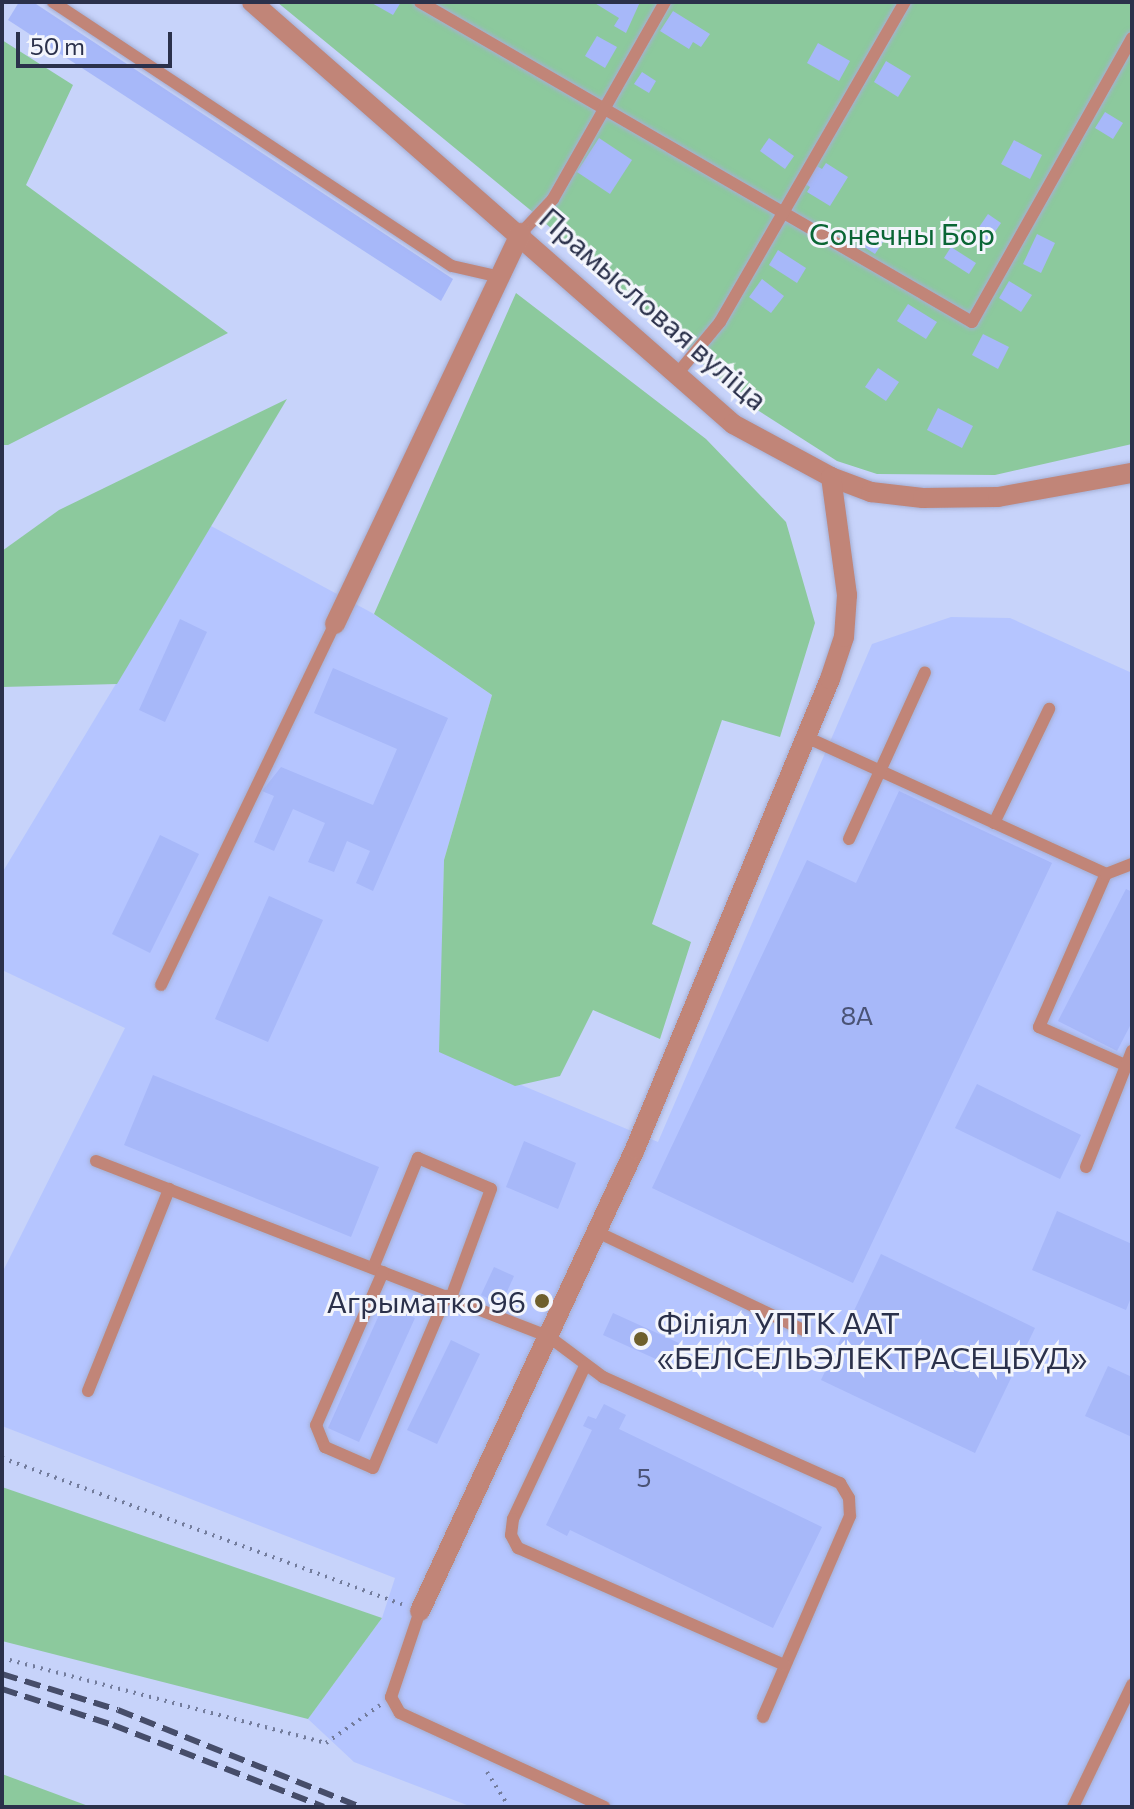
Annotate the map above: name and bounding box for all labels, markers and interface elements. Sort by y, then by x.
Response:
scale bar [20,16,176,66]
text: 50 m [30,31,85,60]
street label: Прамысловая вуліца [533,199,775,417]
park label: Сонечны Бор [809,215,995,251]
house number: 8А [840,999,874,1031]
place label: Агрыматко 96 [326,1283,526,1319]
marker: Агрыматко 96 [533,1292,551,1310]
place label: Філіял УПТК ААТ «БЕЛСЕЛЬЭЛЕКТРАСЕЦБУД» [657,1304,1087,1374]
marker: Філіял УПТК ААТ «БЕЛСЕЛЬЭЛЕКТРАСЕЦБУД» [632,1330,650,1348]
house number: 5 [637,1461,651,1493]

